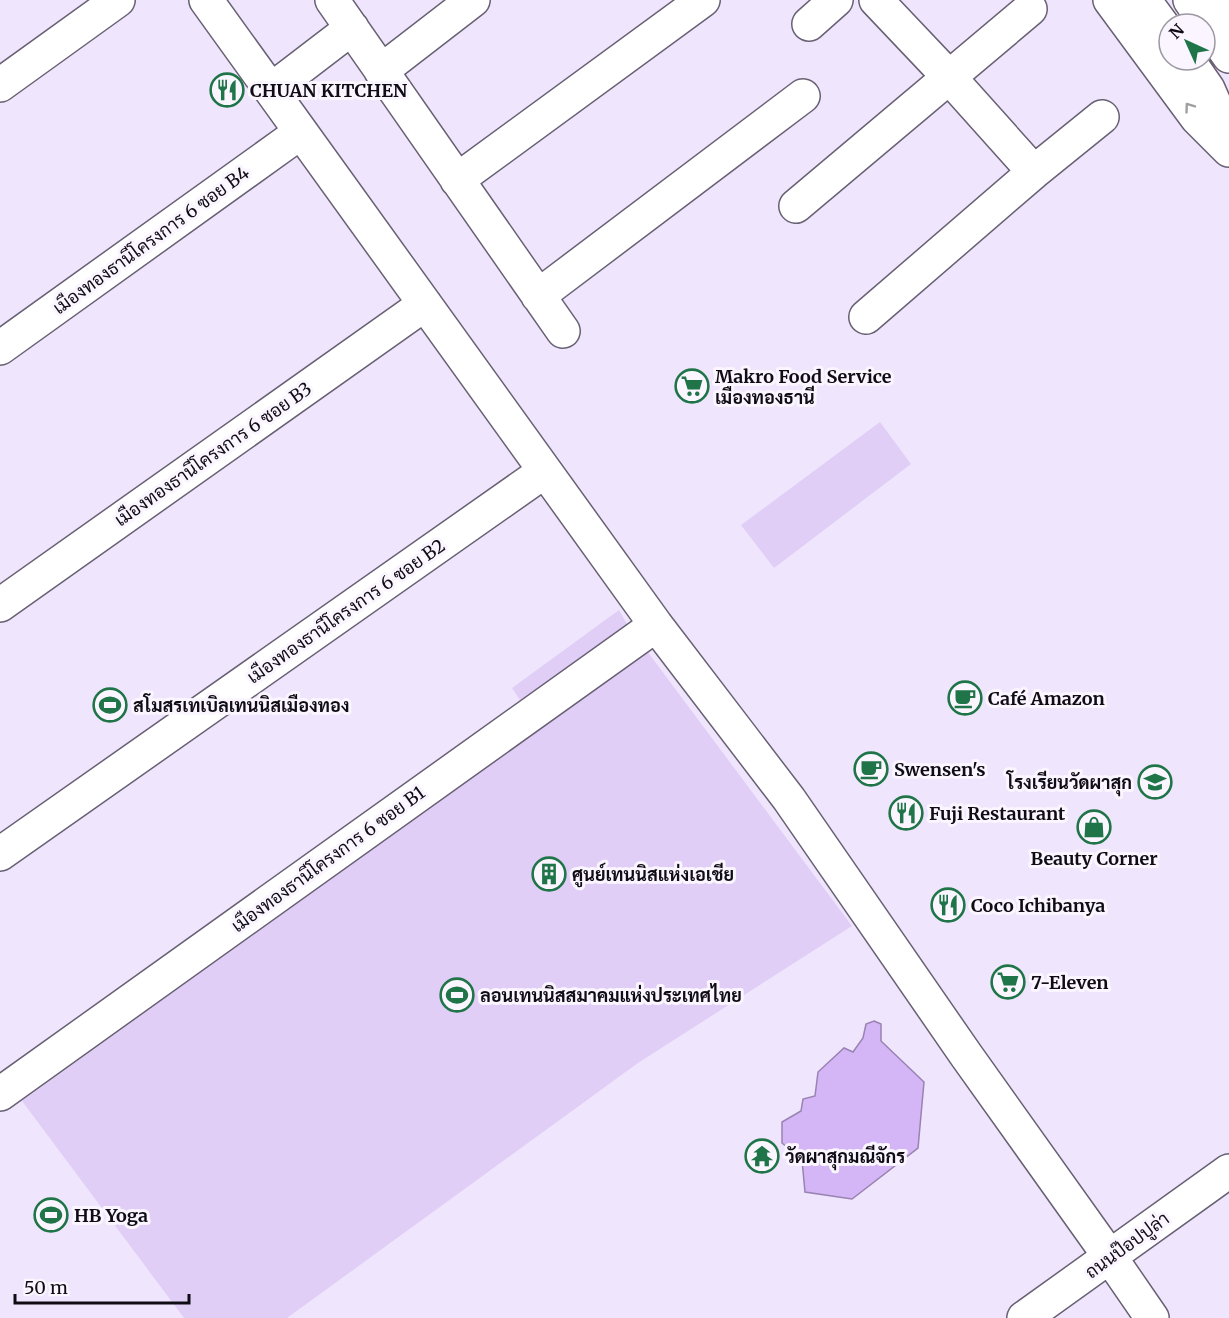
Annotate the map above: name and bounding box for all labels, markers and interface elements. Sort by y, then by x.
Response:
north arrow [1157,12,1217,72]
text: N [1165,20,1188,43]
restaurant icon: CHUAN KITCHEN [209,72,245,108]
place label: CHUAN KITCHEN [250,79,407,102]
one-way arrow [1185,103,1196,114]
street label: เมืองทองธานีโครงการ 6 ซอย B4 [48,160,254,319]
place label: Makro Food Service เมืองทองธานี [715,365,892,409]
supermarket icon: Makro Food Service เมืองทองธานี [674,368,710,404]
street label: เมืองทองธานีโครงการ 6 ซอย B3 [109,376,316,531]
street label: เมืองทองธานีโครงการ 6 ซอย B2 [242,533,449,688]
cafe icon: Café Amazon [947,680,983,716]
sports icon: สโมสรเทเบิลเทนนิสเมืองทอง [92,687,128,723]
place label: Café Amazon [988,687,1105,710]
place label: สโมสรเทเบิลเทนนิสเมืองทอง [133,693,349,717]
cafe icon: Swensen's [853,751,889,787]
place label: Swensen's [894,758,986,781]
school or university icon: โรงเรียนวัดผาสุก [1137,764,1173,800]
place label: โรงเรียนวัดผาสุก [1006,770,1132,797]
street label: เมืองทองธานีโครงการ 6 ซอย B1 [226,780,429,937]
restaurant icon: Fuji Restaurant [888,795,924,831]
place label: Fuji Restaurant [929,802,1066,825]
shop icon: Beauty Corner [1076,809,1112,845]
place label: Beauty Corner [1030,847,1158,870]
building icon: ศูนย์เทนนิสแห่งเอเชีย [531,856,567,892]
place label: ศูนย์เทนนิสแห่งเอเชีย [572,862,734,888]
restaurant icon: Coco Ichibanya [930,887,966,923]
place label: Coco Ichibanya [971,894,1105,917]
supermarket icon: 7-Eleven [990,964,1026,1000]
place label: 7-Eleven [1031,971,1109,994]
sports icon: ลอนเทนนิสสมาคมแห่งประเทศไทย [439,977,475,1013]
place label: ลอนเทนนิสสมาคมแห่งประเทศไทย [480,983,742,1007]
temple icon: วัดผาสุกมณีจักร [744,1138,780,1174]
place label: วัดผาสุกมณีจักร [785,1144,905,1171]
sports icon: HB Yoga [33,1197,69,1233]
place label: HB Yoga [74,1204,148,1227]
street label: ถนนป๊อปปูล่า [1080,1207,1175,1285]
scale bar [15,1267,189,1305]
text: 50 m [24,1276,68,1299]

